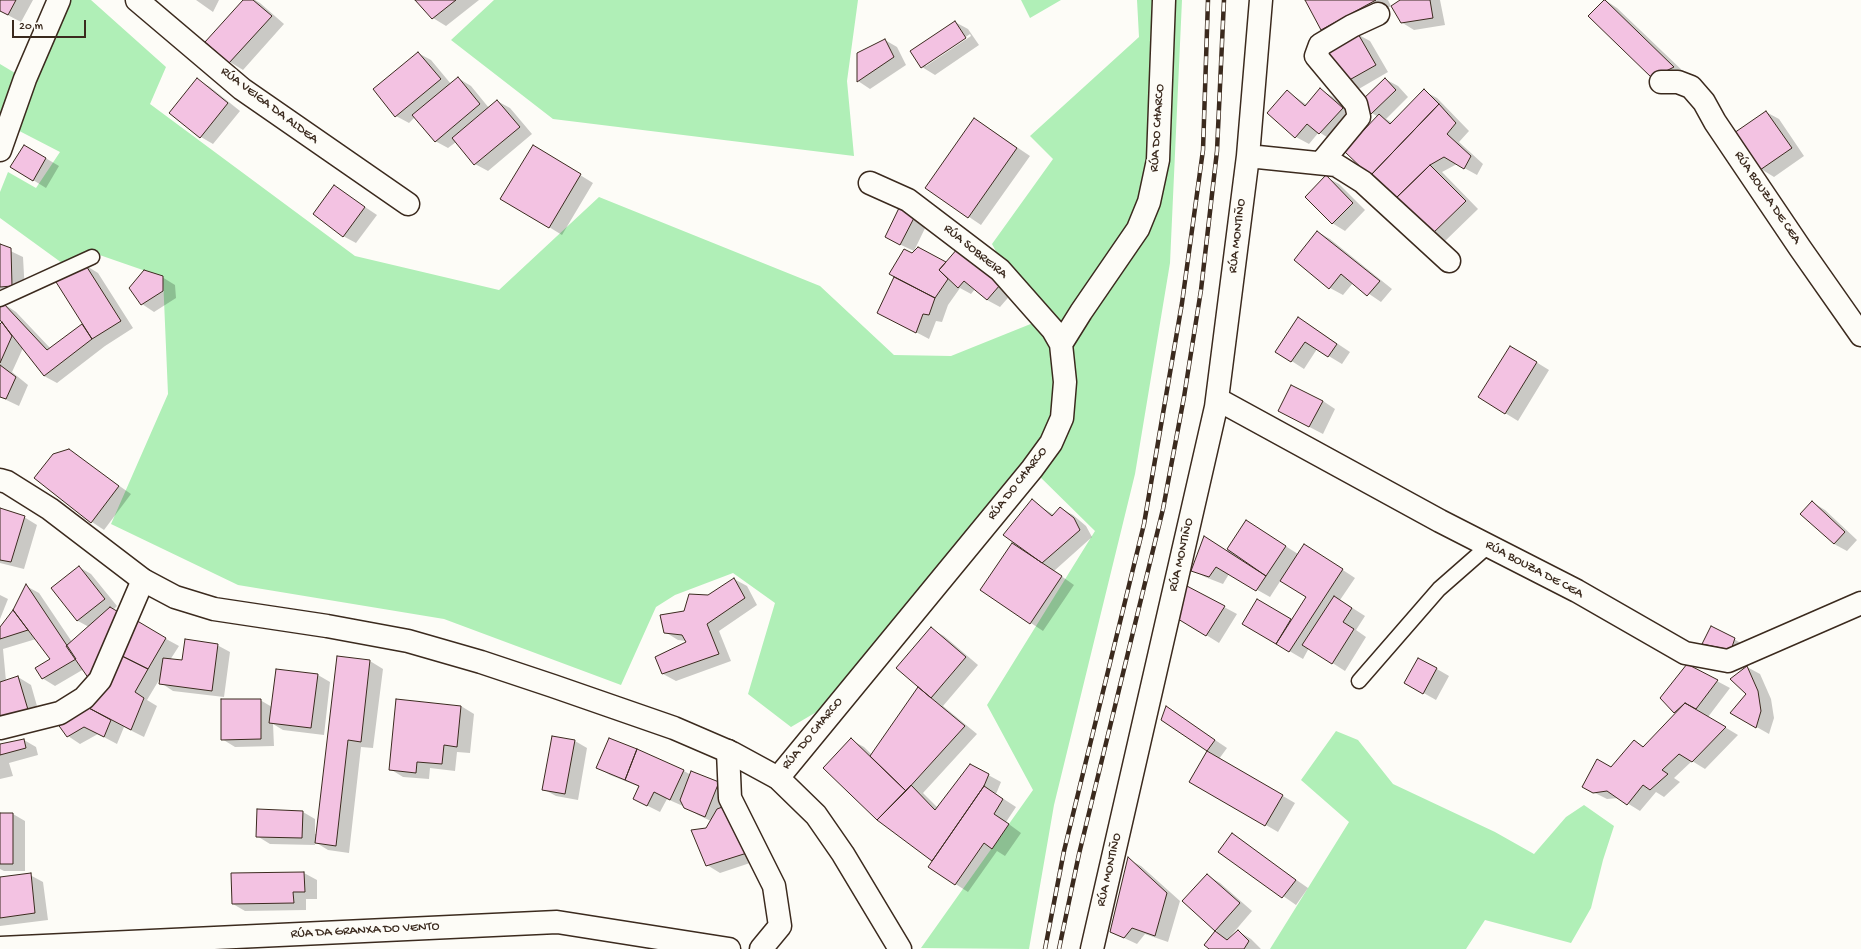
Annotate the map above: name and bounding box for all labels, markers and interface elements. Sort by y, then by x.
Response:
scale bar [14,12,88,38]
text: 20 m [19,20,43,34]
street label: RÚA VEIGA DA ALDEA [217,64,321,148]
street label: RÚA DO CHARCO [1147,83,1169,173]
street label: RÚA BOUZA DE CEA [1730,149,1804,247]
street label: RÚA MONTIÑO [1226,198,1250,274]
street label: RÚA SOBREIRA [940,221,1010,283]
street label: RÚA DO CHARCO [985,444,1051,524]
street label: RÚA MONTIÑO [1166,517,1198,593]
street label: RÚA BOUZA DE CEA [1482,538,1586,602]
street label: RÚA DO CHARCO [779,695,847,773]
street label: RÚA MONTIÑO [1094,832,1126,908]
street label: RÚA DA GRANXA DO VENTO [290,919,440,943]

